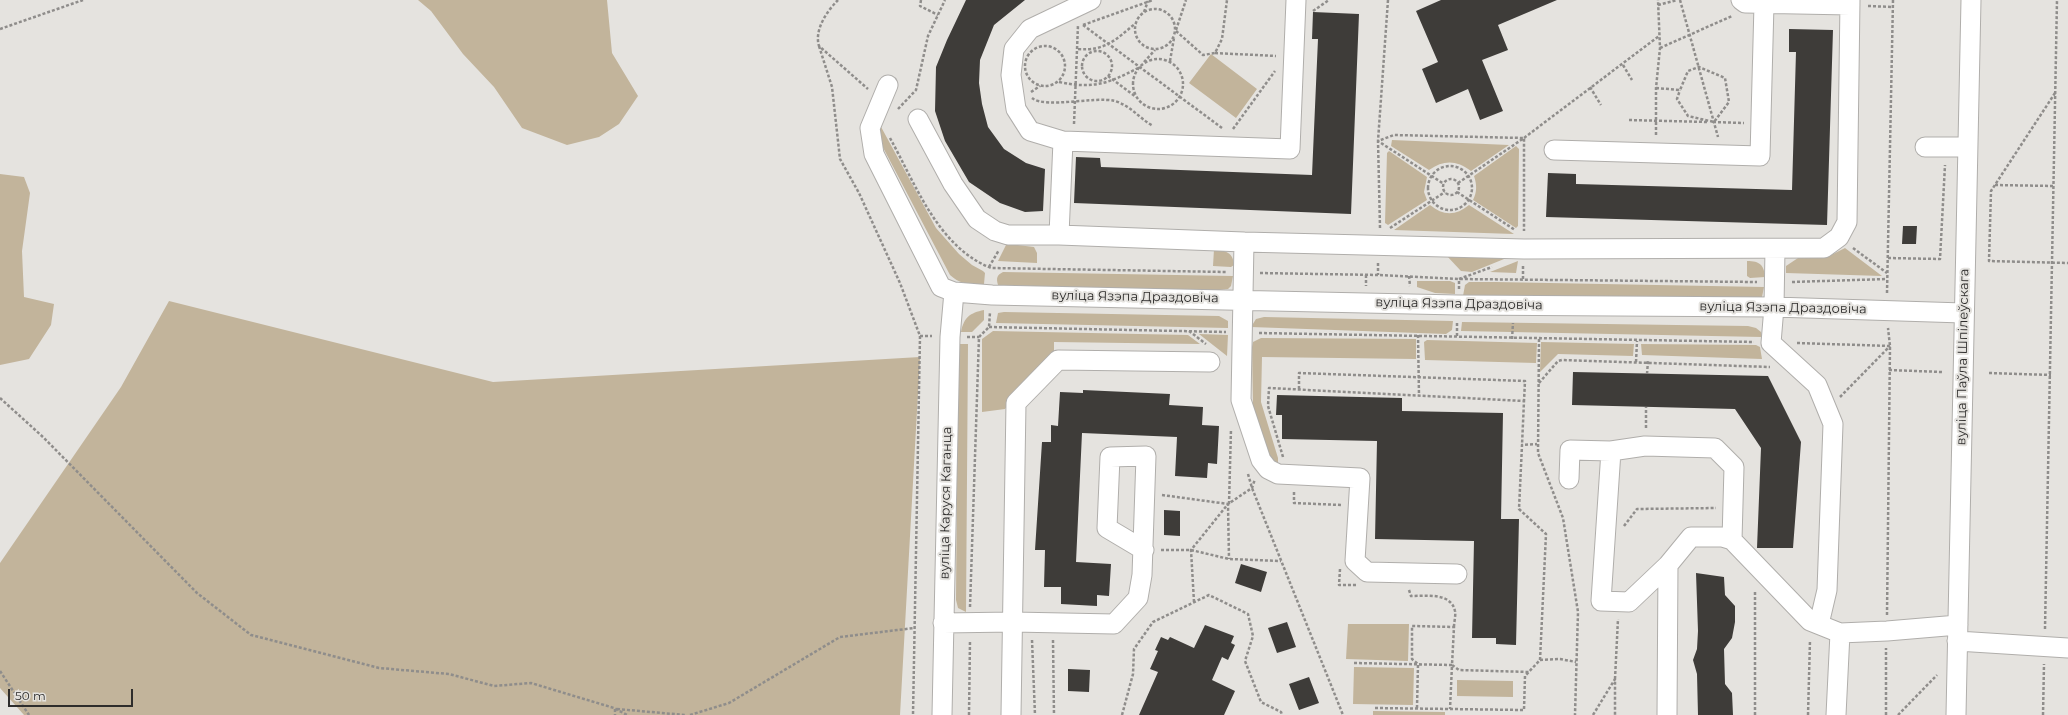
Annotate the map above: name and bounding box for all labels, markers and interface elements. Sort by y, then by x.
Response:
street label: вуліца Паўла Шпілеўскага [1954,269,1972,445]
street label: вуліца Язэпа Драздовіча [1051,288,1219,306]
street label: вуліца Язэпа Драздовіча [1375,295,1543,313]
street label: вуліца Язэпа Драздовіча [1699,299,1867,317]
street label: вуліца Каруся Каганца [937,427,955,579]
scale bar [10,681,135,707]
text: 50 m [15,688,46,703]

